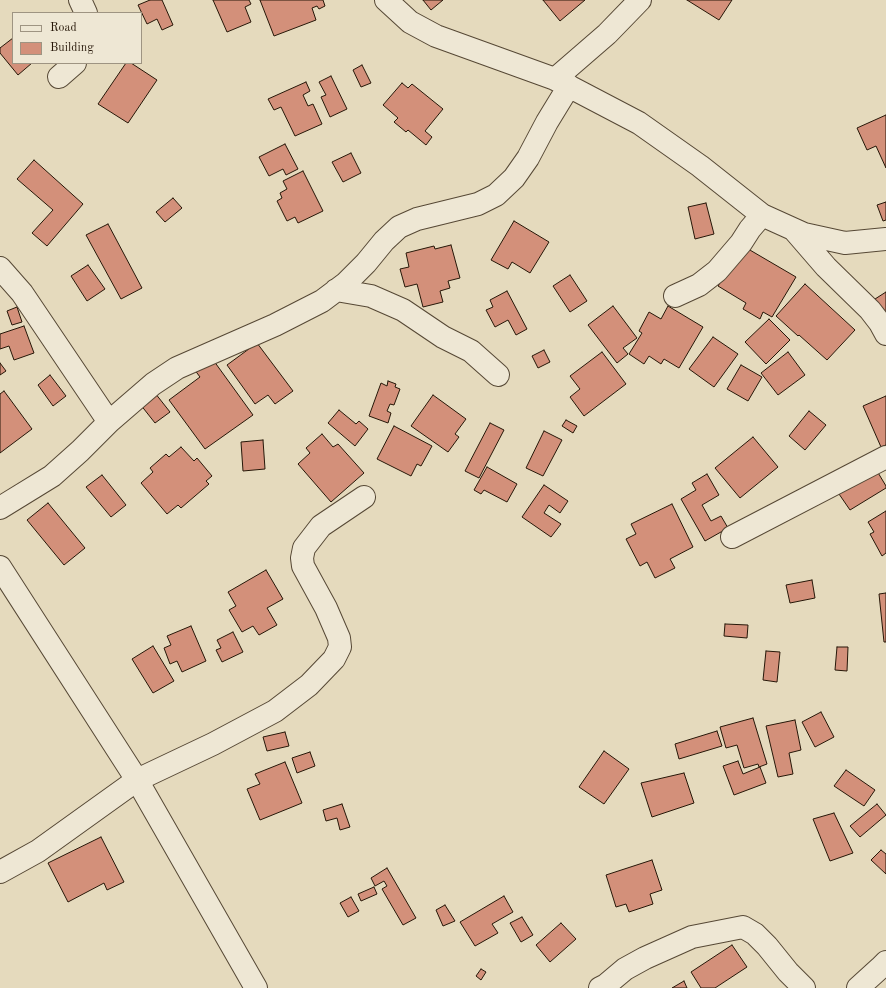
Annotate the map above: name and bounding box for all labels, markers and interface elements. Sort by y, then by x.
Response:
legend [12,12,142,64]
text: Road [50,22,77,34]
text: Building [50,42,94,54]

